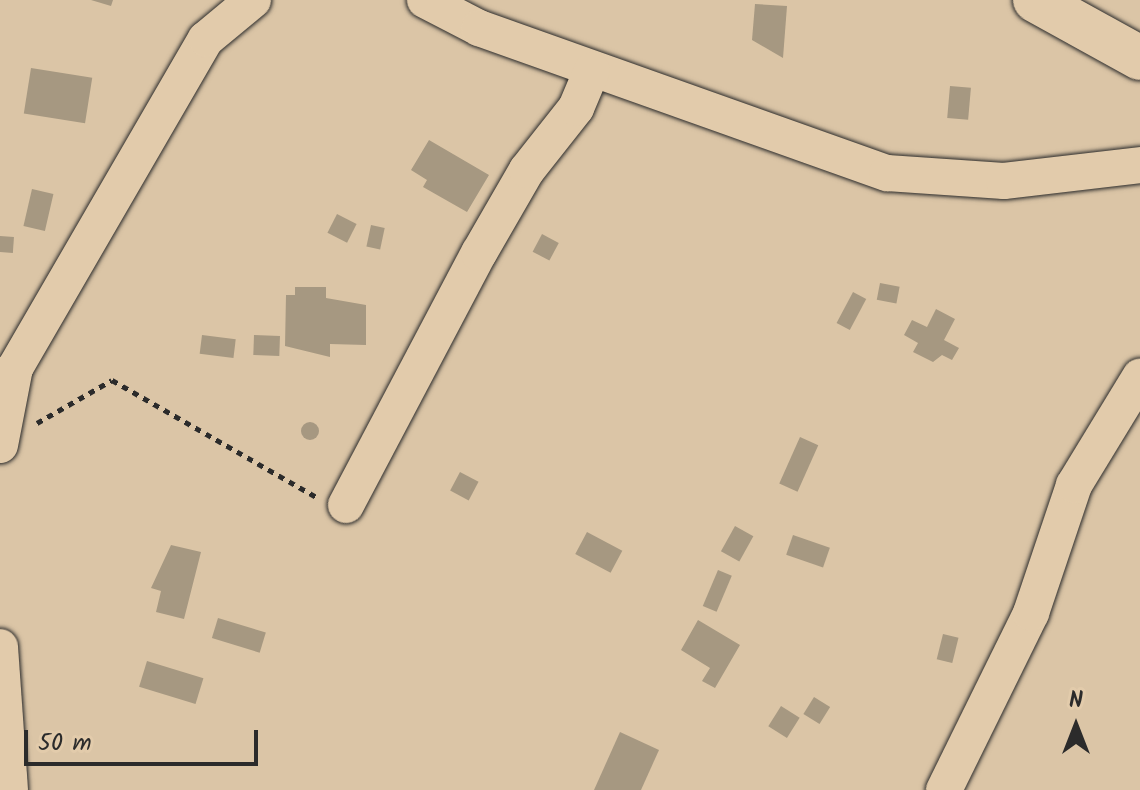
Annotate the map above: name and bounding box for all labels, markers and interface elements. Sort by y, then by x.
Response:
text: N [1069,684,1083,719]
north arrow [1036,686,1116,766]
scale bar [28,714,262,764]
text: 50 m [38,724,92,763]

